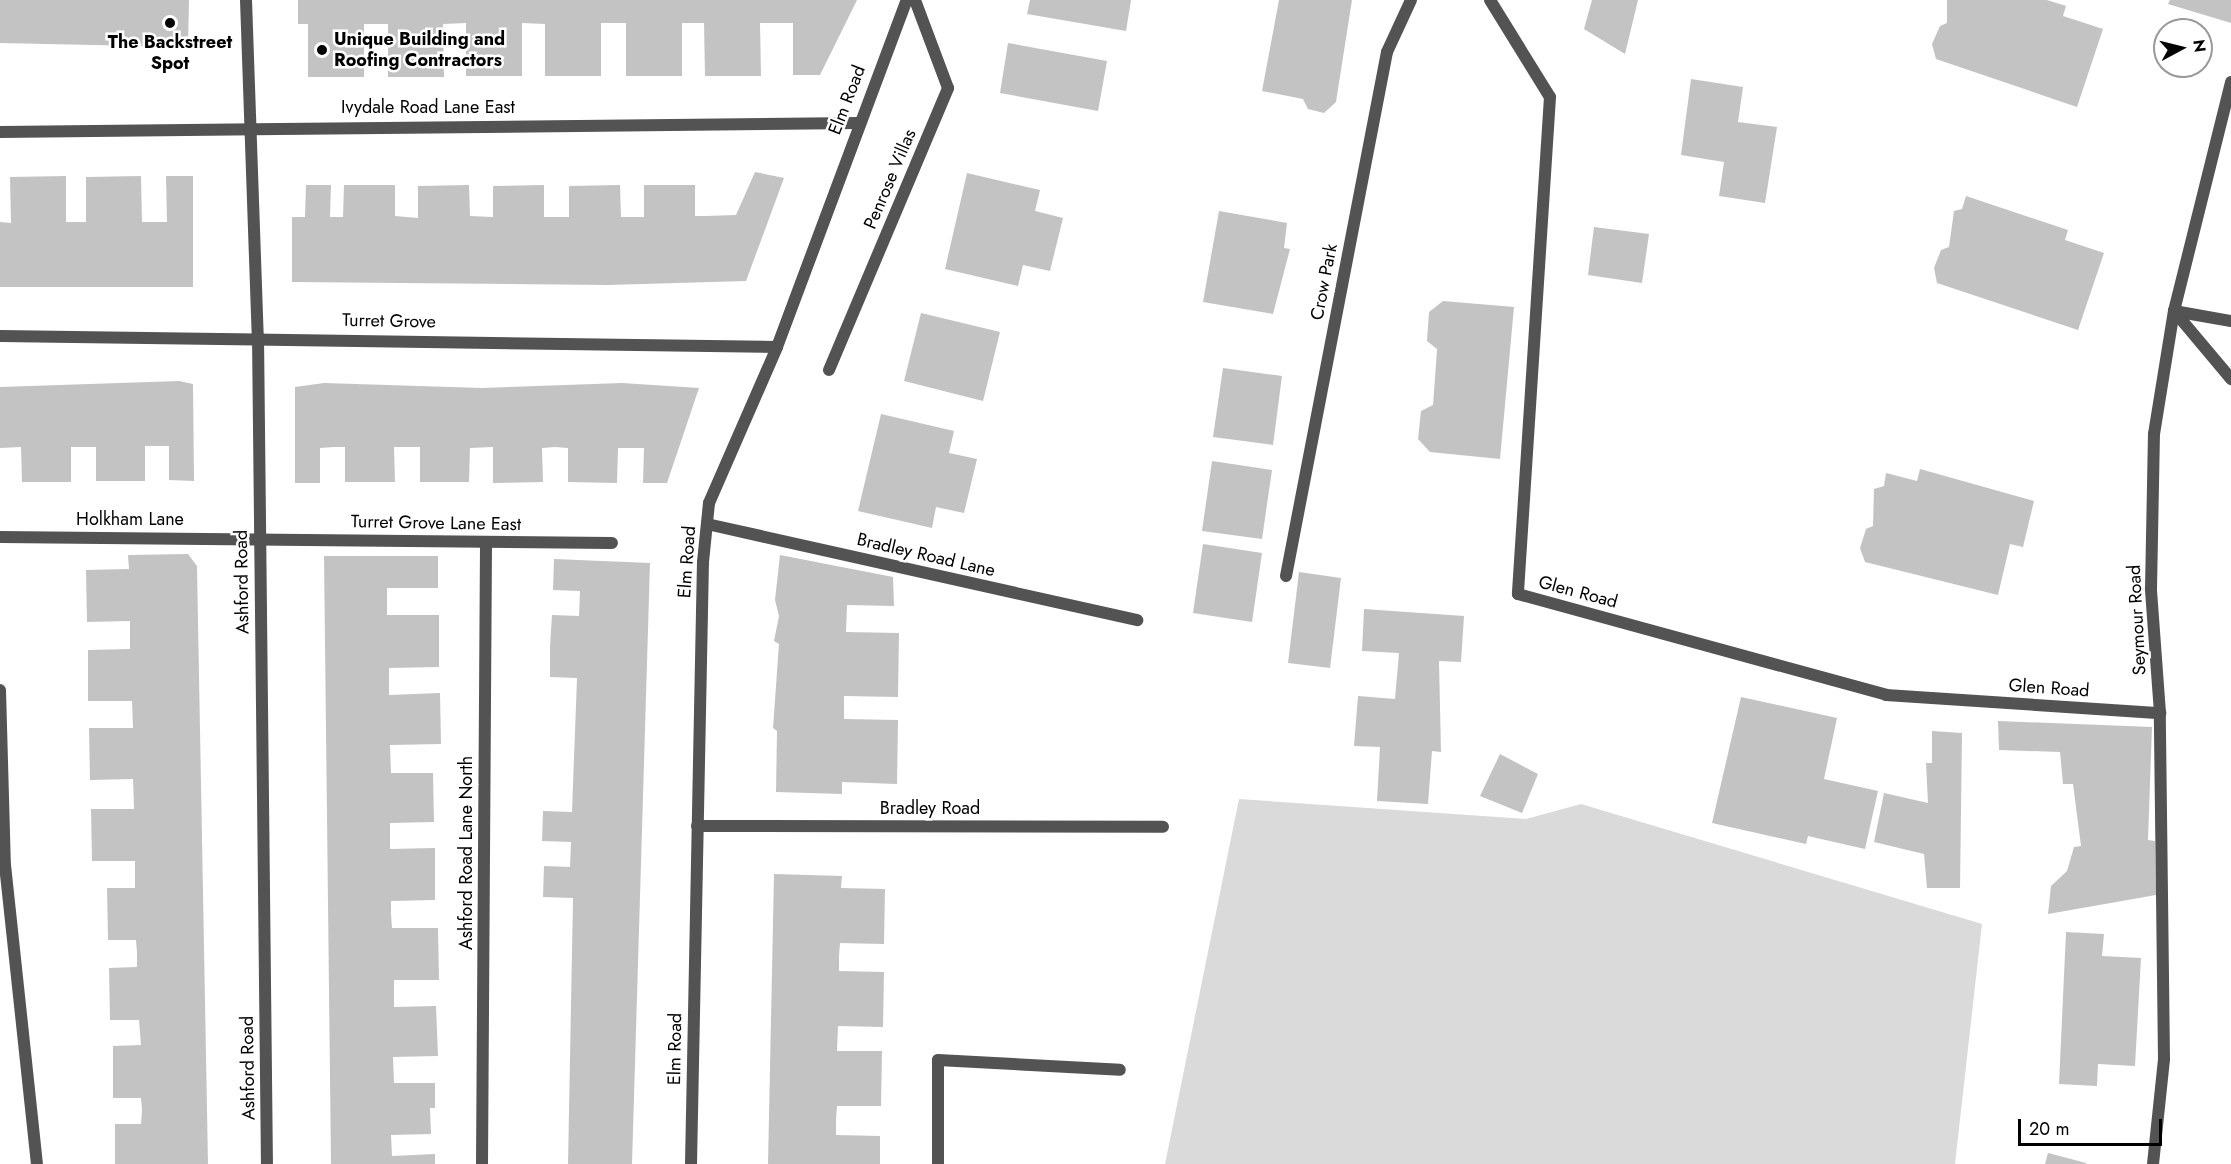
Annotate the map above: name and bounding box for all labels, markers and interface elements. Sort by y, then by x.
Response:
marker: The Backstreet Spot [163,16,177,30]
north arrow [2153,18,2213,78]
place label: Unique Building and Roofing Contractors [334,29,505,72]
place label: The Backstreet Spot [108,32,232,74]
text: N [2187,38,2212,54]
marker: Unique Building and Roofing Contractors [315,43,329,57]
street label: Elm Road [824,62,870,138]
street label: Ivydale Road Lane East [341,96,515,118]
street label: Penrose Villas [859,126,921,232]
street label: Crow Park [1306,242,1342,322]
street label: Turret Grove [342,309,436,333]
street label: Holkham Lane [76,508,184,530]
street label: Turret Grove Lane East [351,511,521,535]
street label: Elm Road [674,525,700,599]
street label: Bradley Road Lane [855,529,997,581]
street label: Ashford Road [230,530,254,634]
street label: Seymour Road [2123,564,2151,676]
street label: Glen Road [1536,571,1620,613]
street label: Glen Road [2008,674,2090,702]
street label: Ashford Road Lane North [455,756,477,950]
street label: Bradley Road [880,797,980,819]
street label: Elm Road [664,1013,686,1085]
street label: Ashford Road [236,1016,260,1120]
scale bar [2021,1107,2165,1145]
text: 20 m [2029,1116,2069,1142]

